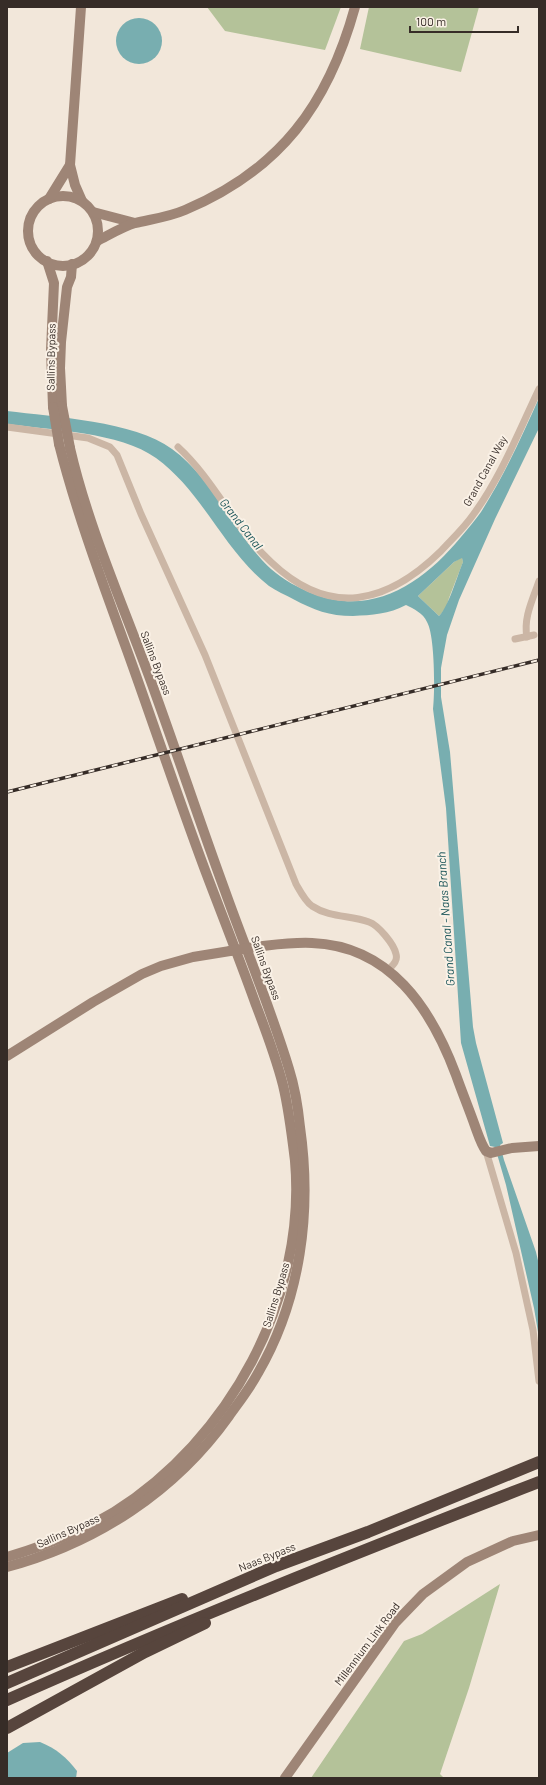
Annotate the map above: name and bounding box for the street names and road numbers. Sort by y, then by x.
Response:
street label: Sallins Bypass [43,323,58,391]
street label: Grand Canal Way [460,433,509,508]
street label: Sallins Bypass [138,629,175,697]
street label: Sallins Bypass [249,934,284,1002]
street label: Sallins Bypass [259,1261,292,1329]
street label: Sallins Bypass [34,1511,101,1550]
street label: Naas Bypass [236,1539,297,1574]
street label: Millennium Link Road [331,1600,402,1688]

